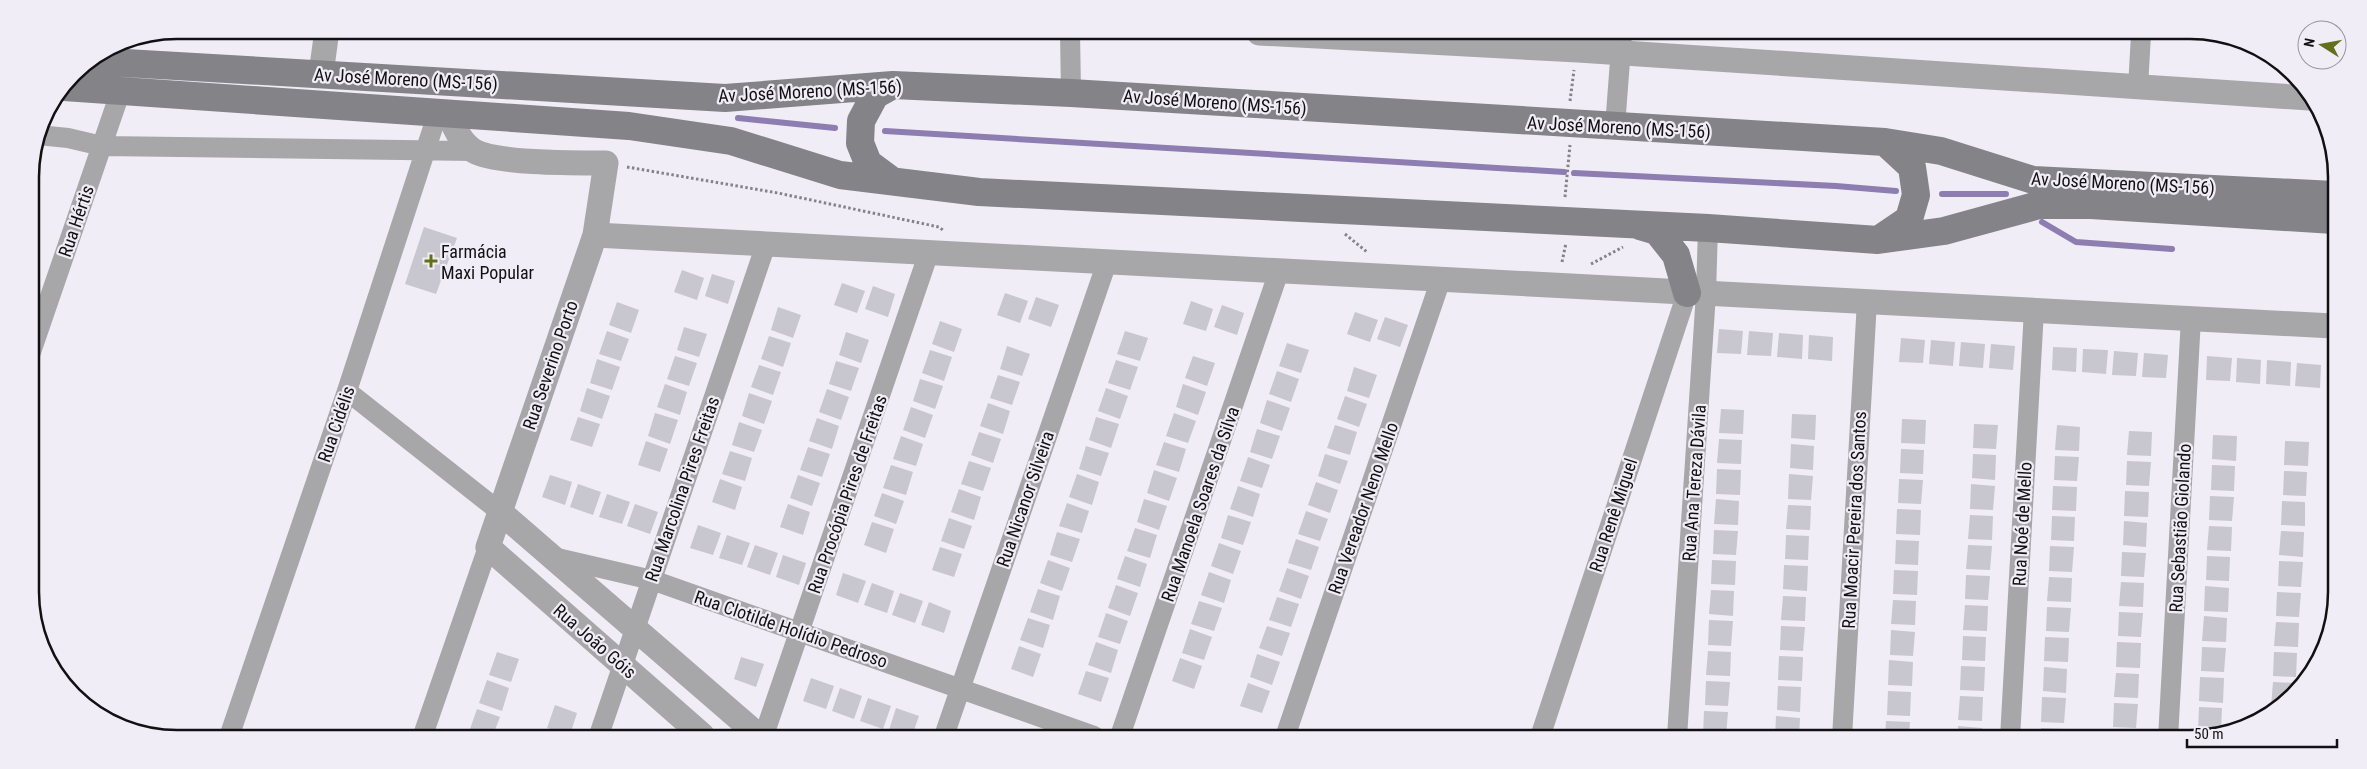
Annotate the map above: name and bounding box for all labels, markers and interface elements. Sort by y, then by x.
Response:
north arrow [2297,20,2347,70]
text: N [2301,37,2318,48]
street label: Av José Moreno (MS-156) [314,64,498,95]
street label: Av José Moreno (MS-156) [718,76,902,107]
street label: Av José Moreno (MS-156) [1122,85,1308,120]
street label: Av José Moreno (MS-156) [1527,112,1711,143]
street label: Av José Moreno (MS-156) [2031,168,2215,199]
street label: Rua Hértis [54,183,98,259]
place label: Farmácia Maxi Popular [441,241,535,283]
marker: Farmácia Maxi Popular [425,255,437,267]
street label: Rua Severino Porto [518,298,582,432]
street label: Rua Cidélis [313,383,359,465]
street label: Rua Procópia Pires de Freitas [803,392,891,596]
street label: Rua Marcolina Pires Freitas [640,394,724,584]
street label: Rua Manoela Soares da Silva [1157,404,1243,604]
street label: Rua Ana Tereza Dávila [1678,404,1710,562]
street label: Rua Moacir Pereira dos Santos [1838,411,1870,629]
street label: Rua Vereador Neno Mello [1324,420,1402,596]
street label: Rua Nicanor Silveira [992,428,1058,570]
street label: Rua Sebastião Giolando [2165,443,2195,613]
street label: Rua Renê Miguel [1585,456,1641,574]
street label: Rua Noé de Mello [2008,461,2036,587]
street label: Rua Clotilde Holídio Pedroso [692,586,890,672]
street label: Rua João Góis [549,599,641,683]
scale bar [2187,716,2337,748]
text: 50 m [2194,725,2224,743]

